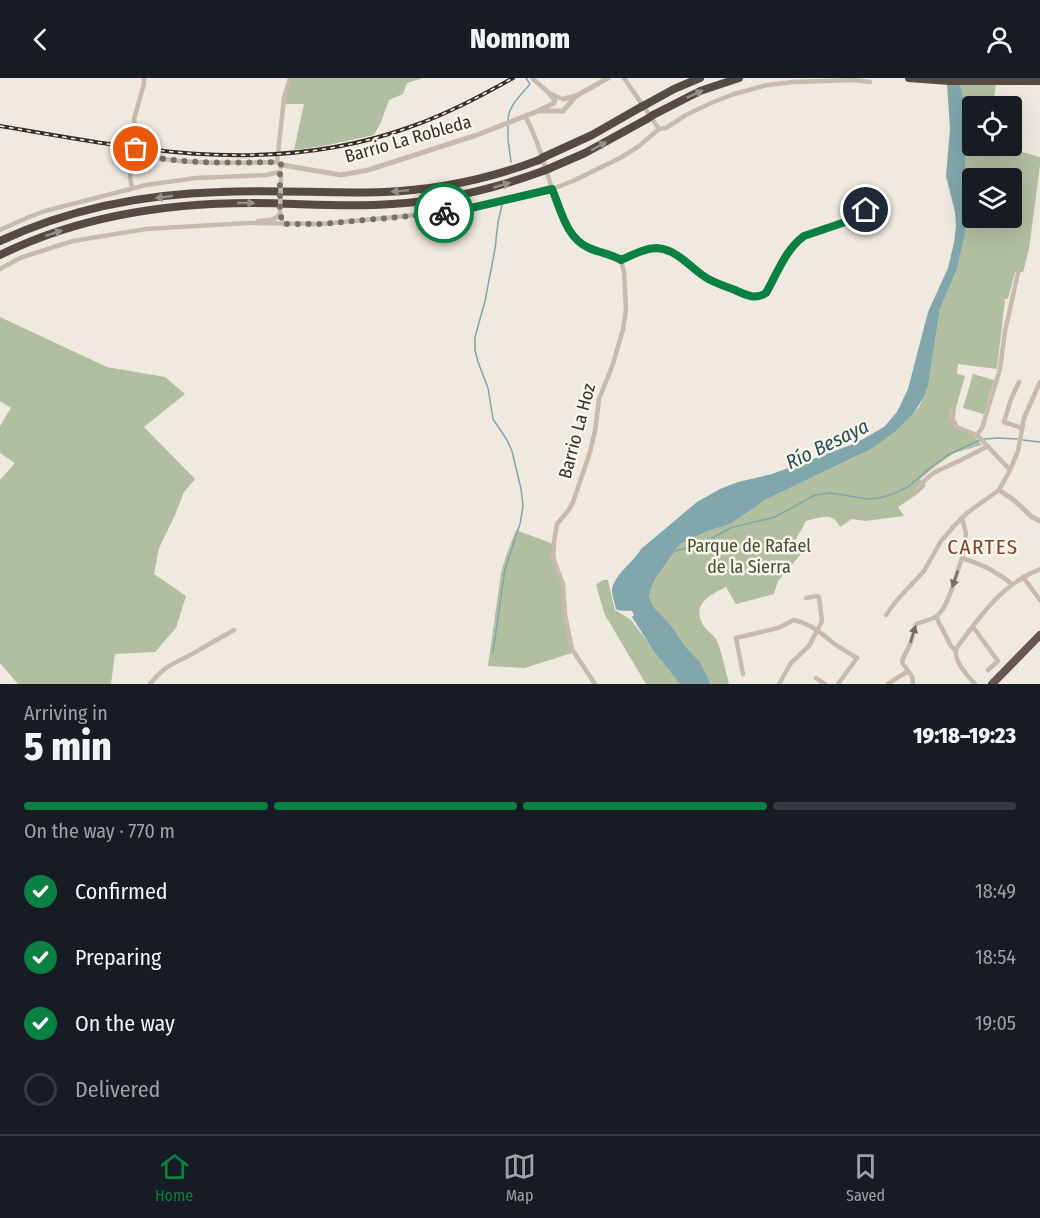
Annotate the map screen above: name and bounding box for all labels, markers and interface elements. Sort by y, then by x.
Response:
icon: back [24,23,57,56]
text: Nomnom [470,23,570,55]
icon: person [983,23,1016,56]
one-way arrow [686,89,704,99]
map controls [962,96,1022,228]
button: locate [962,96,1022,156]
street label: Barrio La Robleda [342,110,474,168]
pin [110,123,161,174]
icon: bag [119,132,152,165]
one-way arrow [590,141,607,151]
button: layers [962,168,1022,228]
one-way arrow [493,180,511,189]
courier [414,183,474,243]
pin [840,184,891,235]
one-way arrow [391,186,410,196]
one-way arrow [154,192,173,201]
icon: home [849,193,882,226]
icon: bike [428,197,461,230]
one-way arrow [237,198,256,208]
one-way arrow [45,228,63,237]
street label: Barrio La Hoz [554,381,600,481]
water label: Río Besaya [782,414,872,474]
district label: CARTES [947,534,1019,560]
park label: Parque de Rafael de la Sierra [687,535,811,578]
one-way arrow [950,570,959,588]
one-way arrow [909,625,918,643]
text: Arriving in [24,701,108,725]
text: 19:18–19:23 [913,722,1016,749]
text: 5 min [24,724,112,770]
text: On the way · 770 m [24,819,175,843]
icon: check [24,875,57,908]
text: Confirmed [75,878,168,905]
text: 18:49 [975,879,1016,903]
icon: check [24,941,57,974]
text: Preparing [75,944,161,971]
text: 18:54 [975,945,1016,969]
icon: check [24,1007,57,1040]
text: On the way [75,1010,175,1037]
text: 19:05 [975,1011,1016,1035]
text: Delivered [75,1076,160,1103]
tab: Home [155,1150,193,1205]
tab: Map [503,1150,536,1205]
tab: Saved [846,1150,885,1205]

